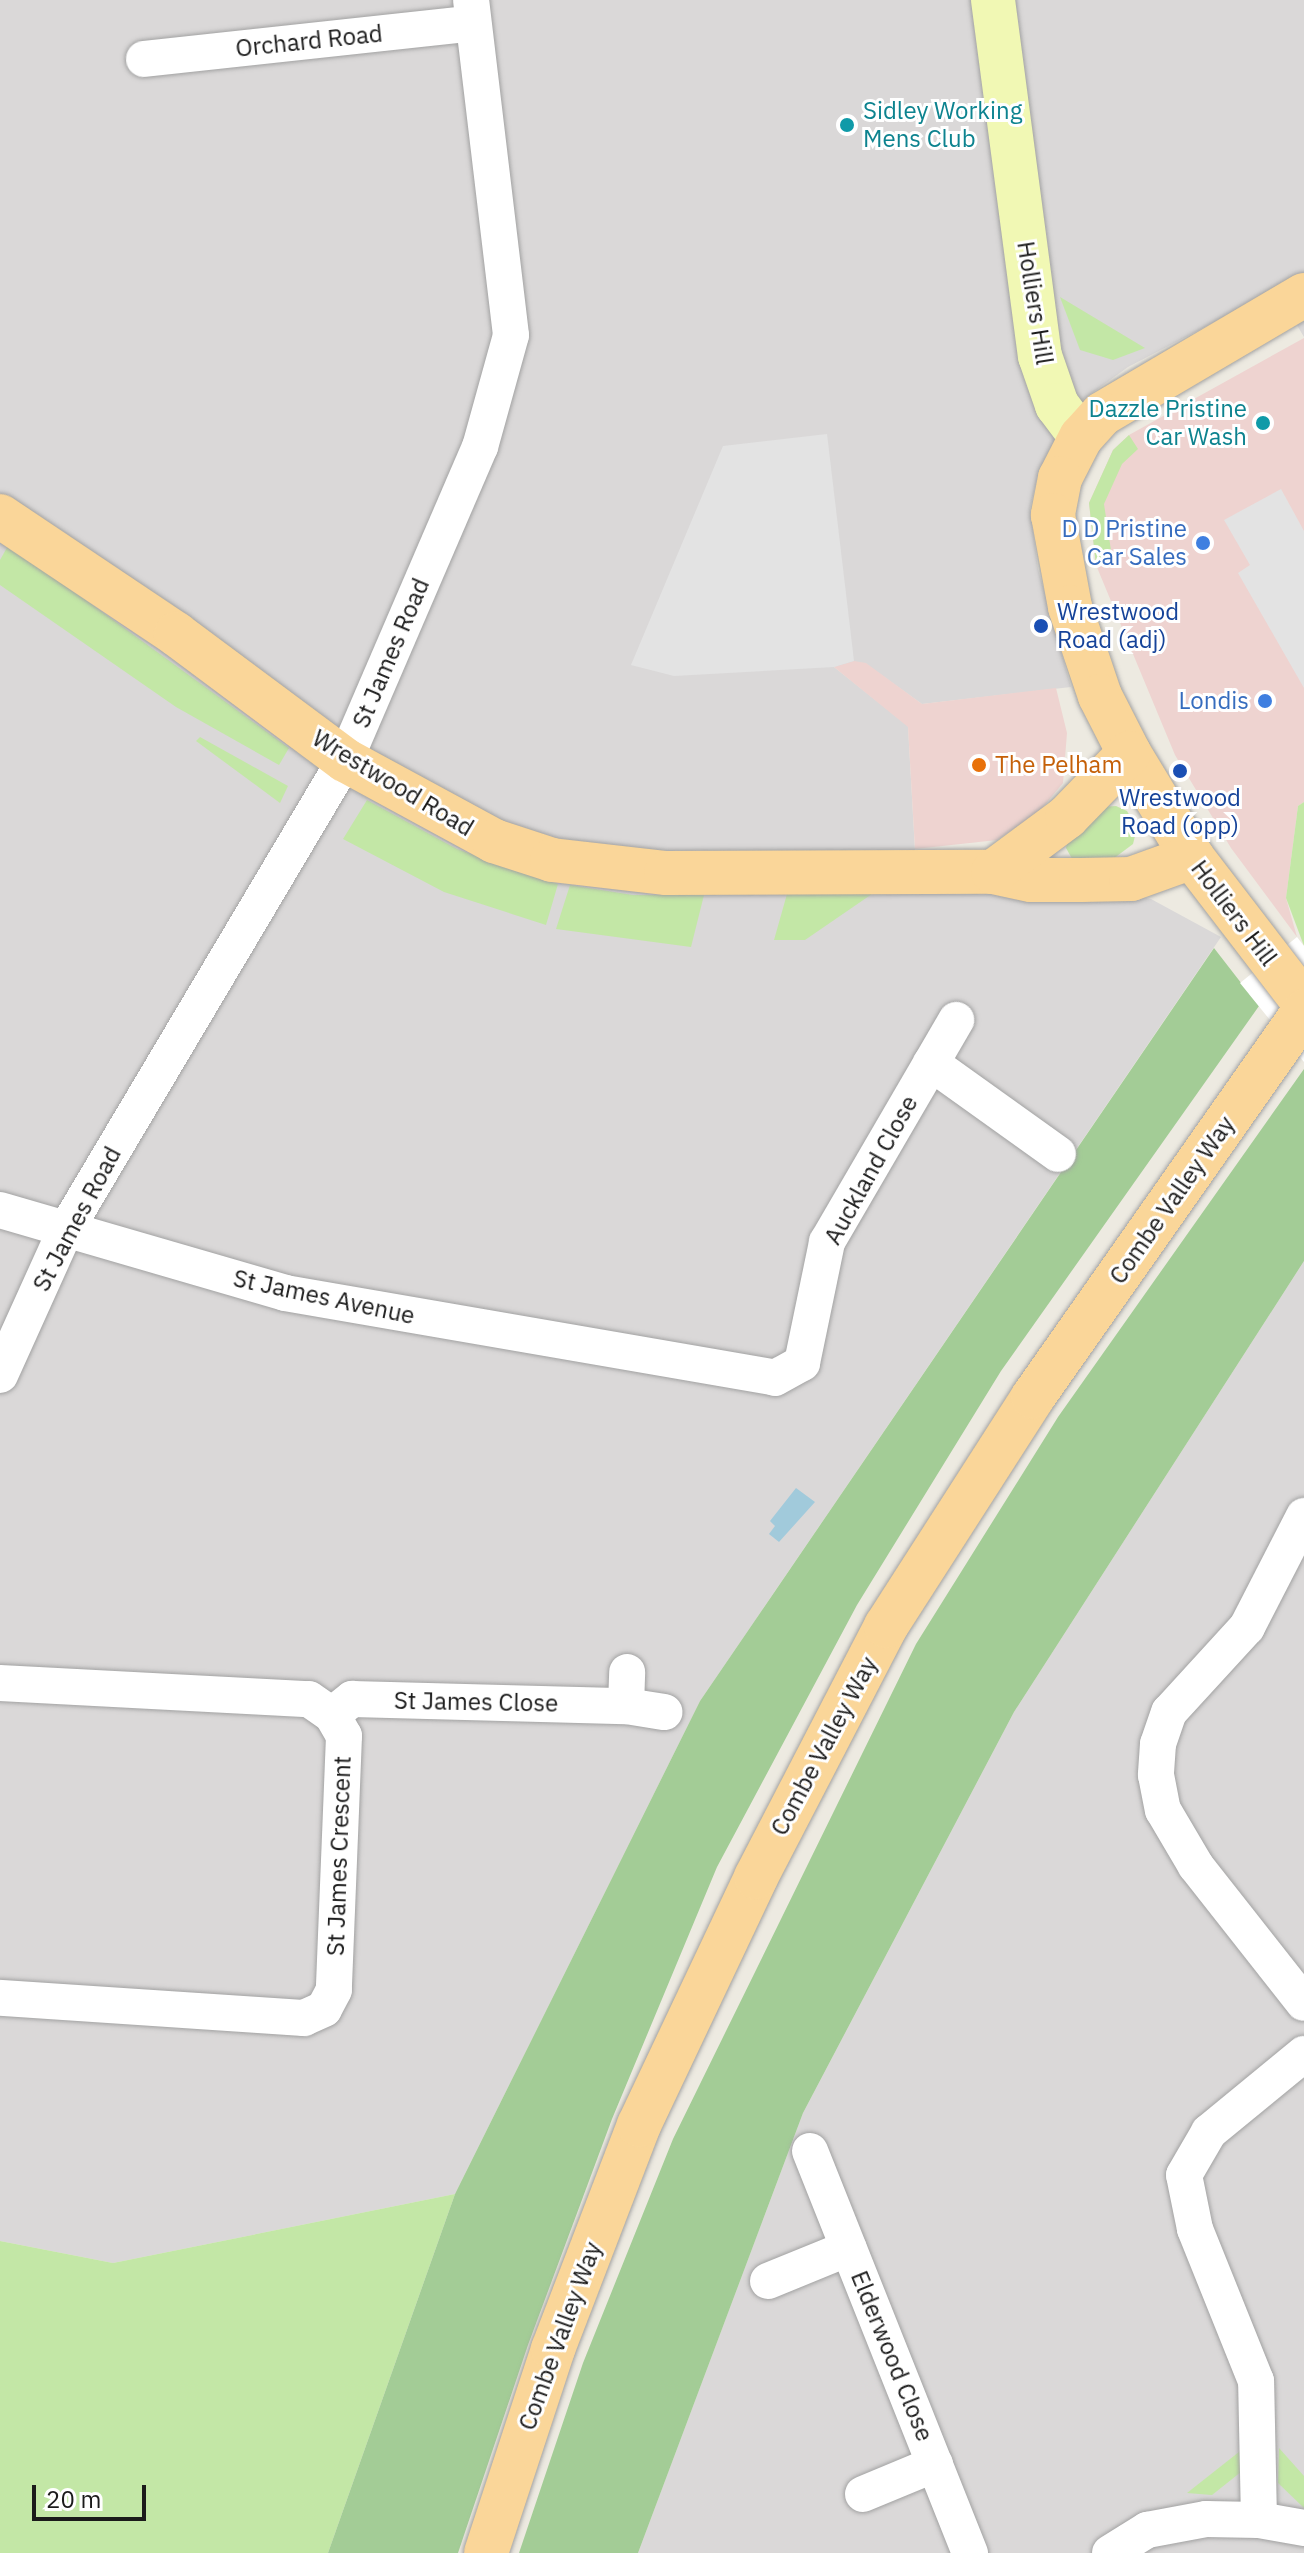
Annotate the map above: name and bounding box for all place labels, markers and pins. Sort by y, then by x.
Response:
place label: Sidley Working Mens Club [863,97,1022,153]
marker: Sidley Working Mens Club [838,116,856,134]
place label: Dazzle Pristine Car Wash [1089,395,1247,451]
marker: Dazzle Pristine Car Wash [1254,414,1272,432]
place label: D D Pristine Car Sales [1062,515,1187,571]
marker: D D Pristine Car Sales [1194,534,1212,552]
place label: Wrestwood Road (adj) [1057,598,1179,654]
marker: Wrestwood Road (adj) [1032,617,1050,635]
place label: Londis [1179,687,1249,715]
marker: Londis [1256,692,1274,710]
place label: The Pelham [995,751,1122,779]
marker: The Pelham [970,756,988,774]
marker: Wrestwood Road (opp) [1171,762,1189,780]
place label: Wrestwood Road (opp) [1119,784,1241,840]

